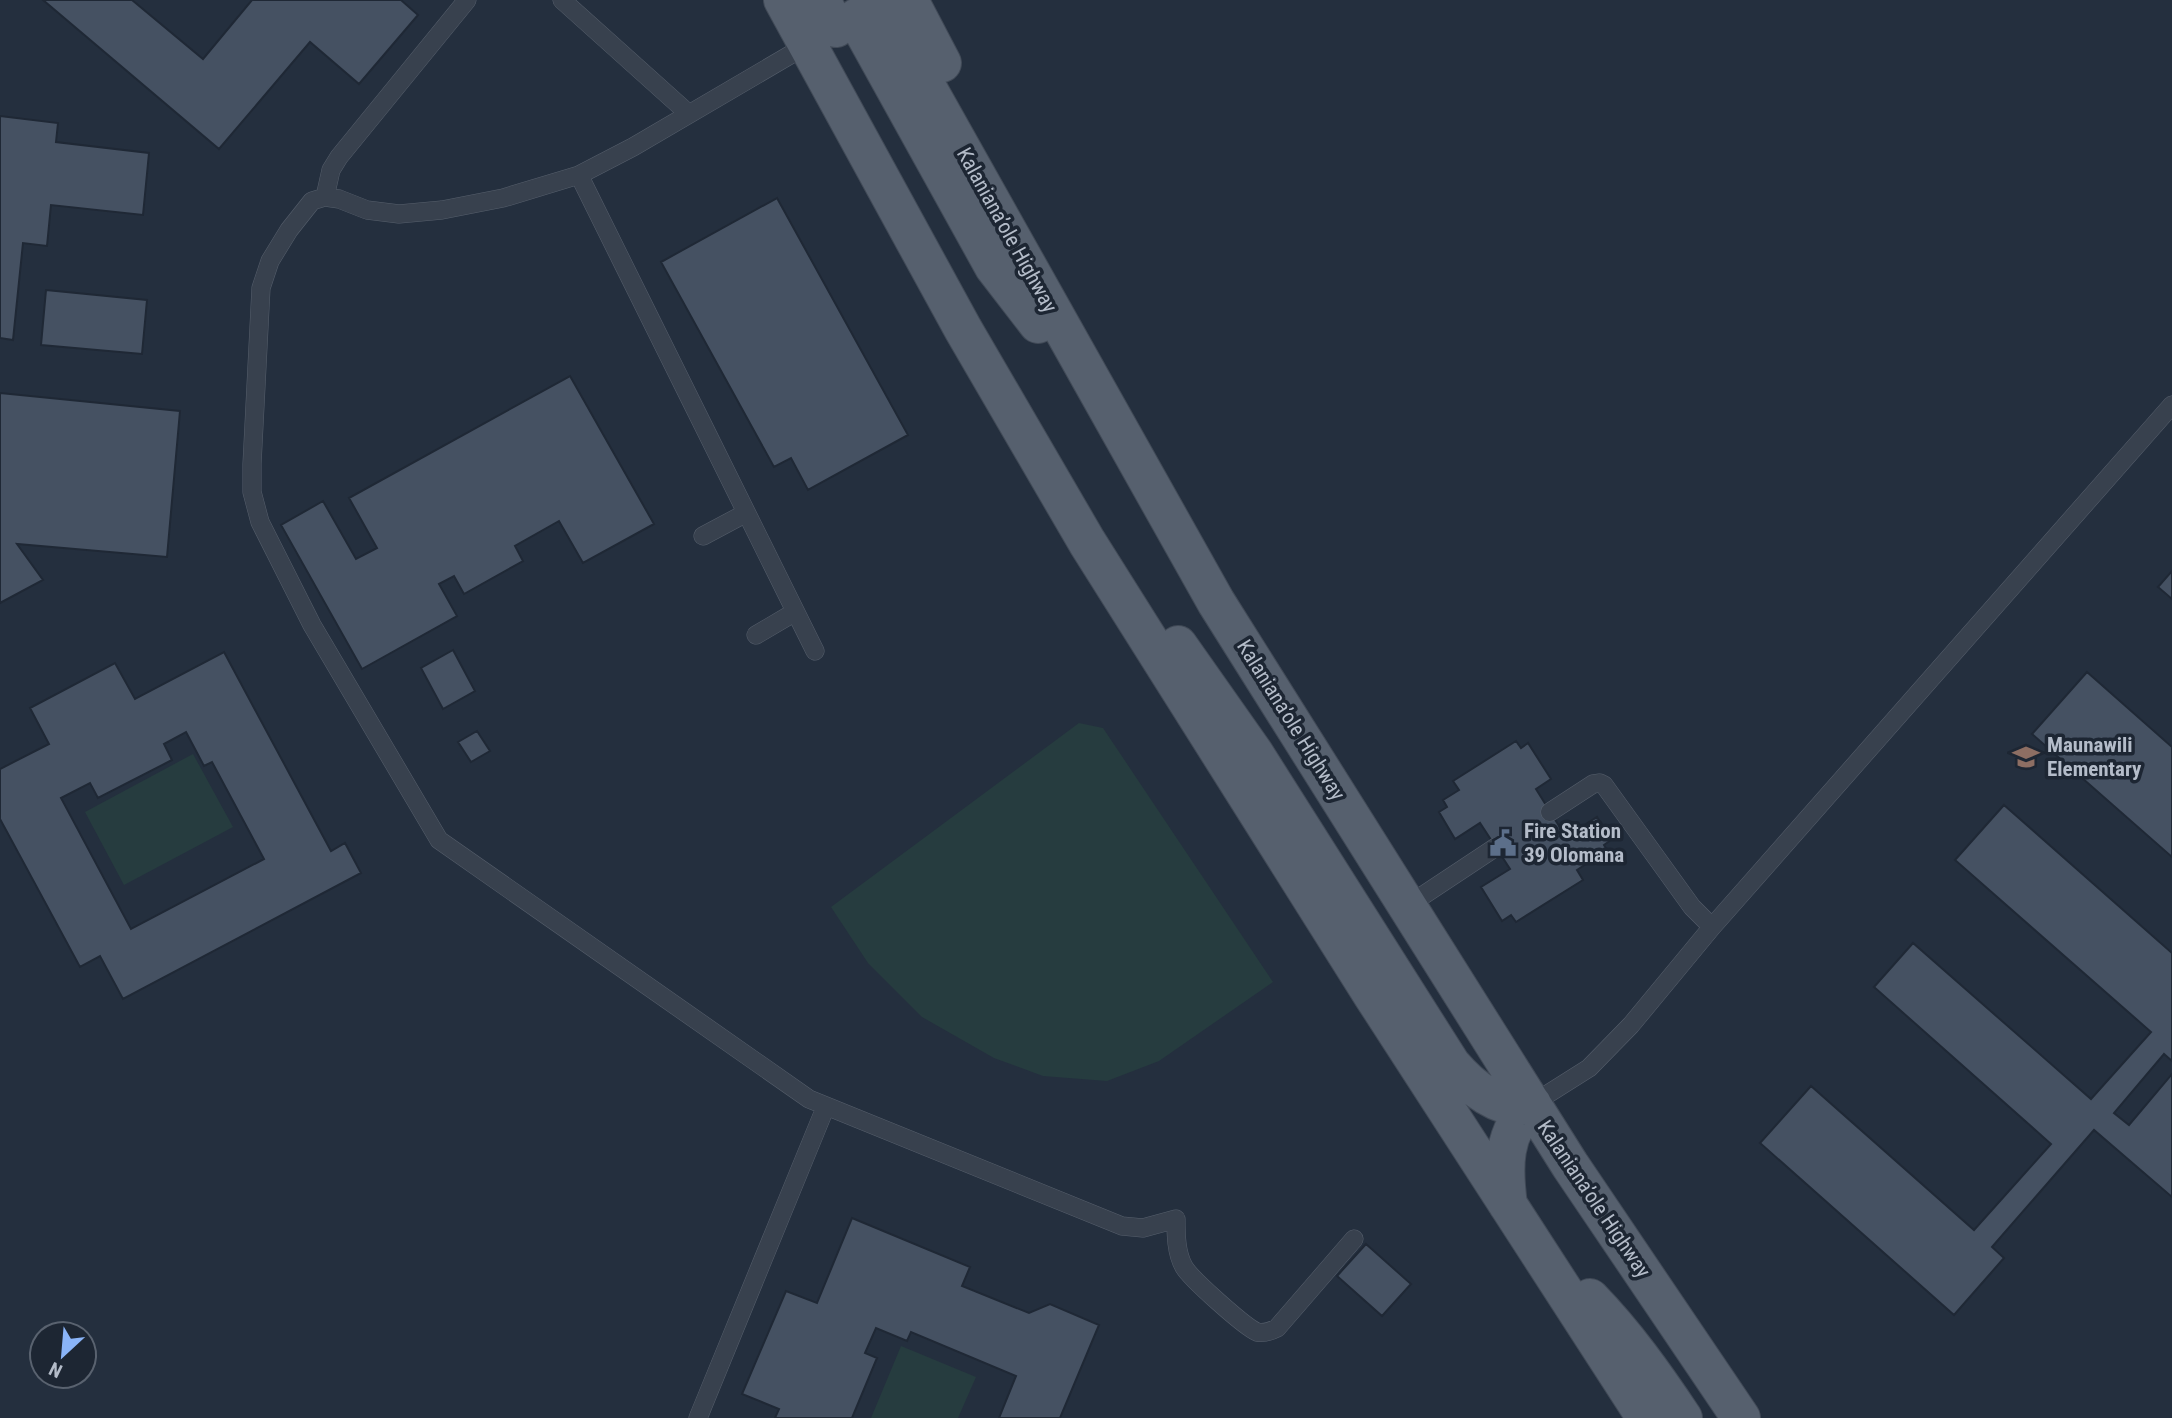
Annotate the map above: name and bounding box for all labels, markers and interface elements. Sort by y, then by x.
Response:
street label: Kalaniana’ole Highway [952,144,1062,317]
street label: Kalaniana’ole Highway [1232,635,1350,805]
place label: Maunawili Elementary [2047,733,2142,781]
school or university icon: Maunawili Elementary [2011,742,2041,772]
place label: Fire Station 39 Olomana [1524,819,1624,867]
public building icon: Fire Station 39 Olomana [1488,828,1518,858]
street label: Kalaniana’ole Highway [1532,1116,1656,1282]
north arrow [28,1320,98,1390]
text: N [45,1357,66,1383]

